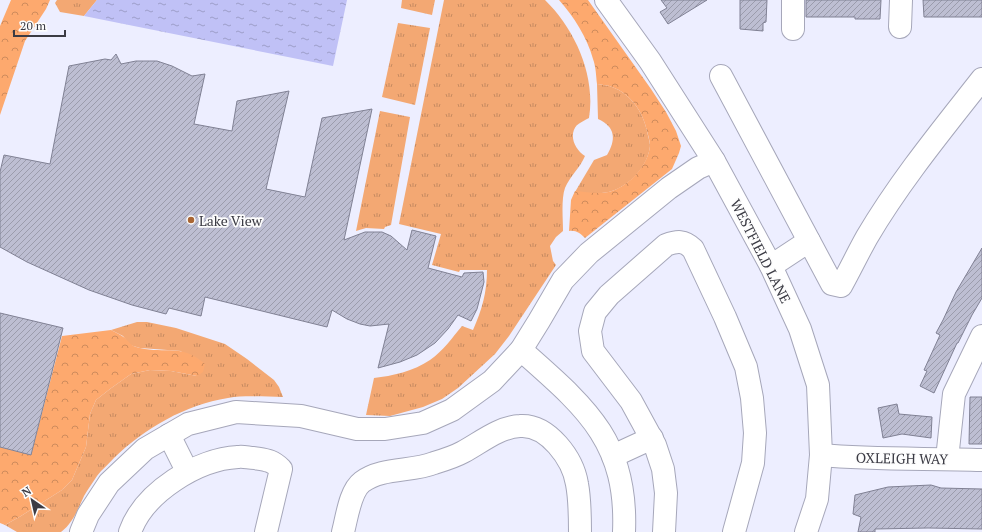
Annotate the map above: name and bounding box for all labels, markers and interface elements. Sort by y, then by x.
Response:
scale bar [14,12,65,38]
text: 20 m [20,18,47,33]
street label: WESTFIELD LANE [726,196,796,306]
place label: Lake View [199,211,263,230]
marker: Lake View [186,215,196,225]
street label: OXLEIGH WAY [856,448,949,468]
north arrow [12,480,52,520]
text: N [19,483,34,500]

